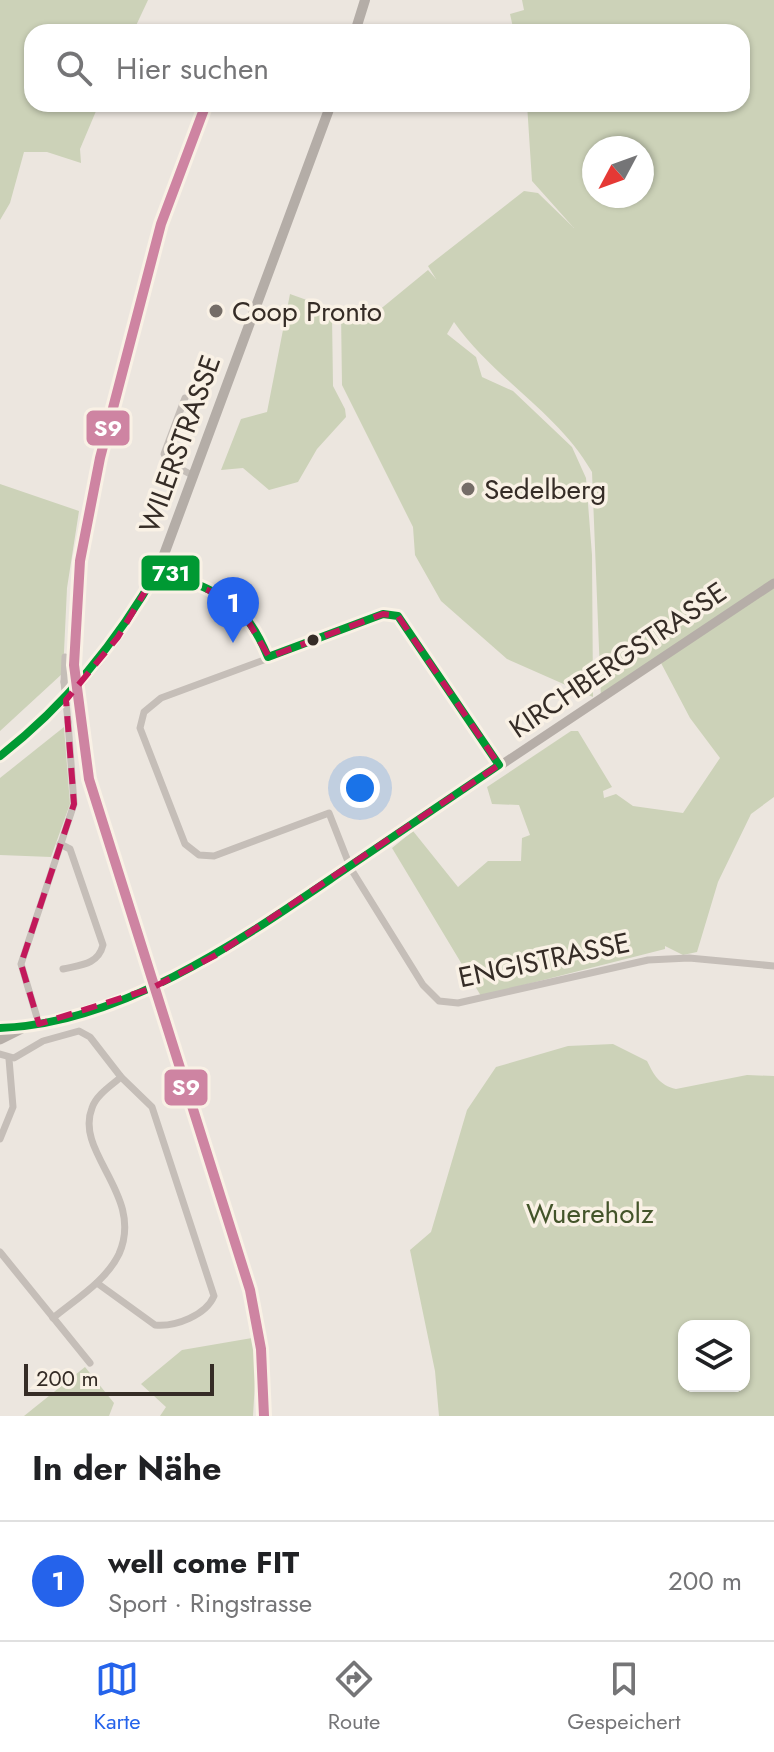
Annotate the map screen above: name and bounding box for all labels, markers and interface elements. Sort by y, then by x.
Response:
search box [24,24,750,112]
icon: search [52,46,96,90]
text: Hier suchen [116,47,269,90]
north arrow [582,136,654,208]
place label: Coop Pronto [232,291,382,332]
marker: Coop Pronto [207,302,225,320]
street label: WILERSTRASSE [129,349,231,539]
line badge: S9 [85,409,131,447]
text: S9 [94,412,122,444]
place label: Sedelberg [484,469,606,510]
marker: Sedelberg [459,480,477,498]
line badge: 731 [140,554,201,592]
text: 731 [152,557,190,589]
street label: KIRCHBERGSTRASSE [501,572,735,748]
pin: 1 [207,577,259,643]
unlabelled marker [305,632,321,648]
your location [340,768,380,808]
street label: ENGISTRASSE [455,922,633,998]
line badge: S9 [163,1068,209,1107]
text: S9 [172,1071,200,1103]
park label: Wuereholz [526,1193,654,1234]
map controls [678,1320,750,1392]
button: layers [678,1320,750,1392]
scale bar [24,1360,214,1396]
text: 200 m [36,1362,99,1394]
text: In der Nähe [32,1444,222,1493]
text: well come FIT [108,1541,299,1584]
text: 1 [51,1562,65,1600]
text: 200 m [668,1562,742,1600]
text: Sport · Ringstrasse [108,1584,312,1622]
tab: Karte [94,1657,141,1737]
tab: Route [328,1657,380,1737]
tab: Gespeichert [567,1657,680,1737]

